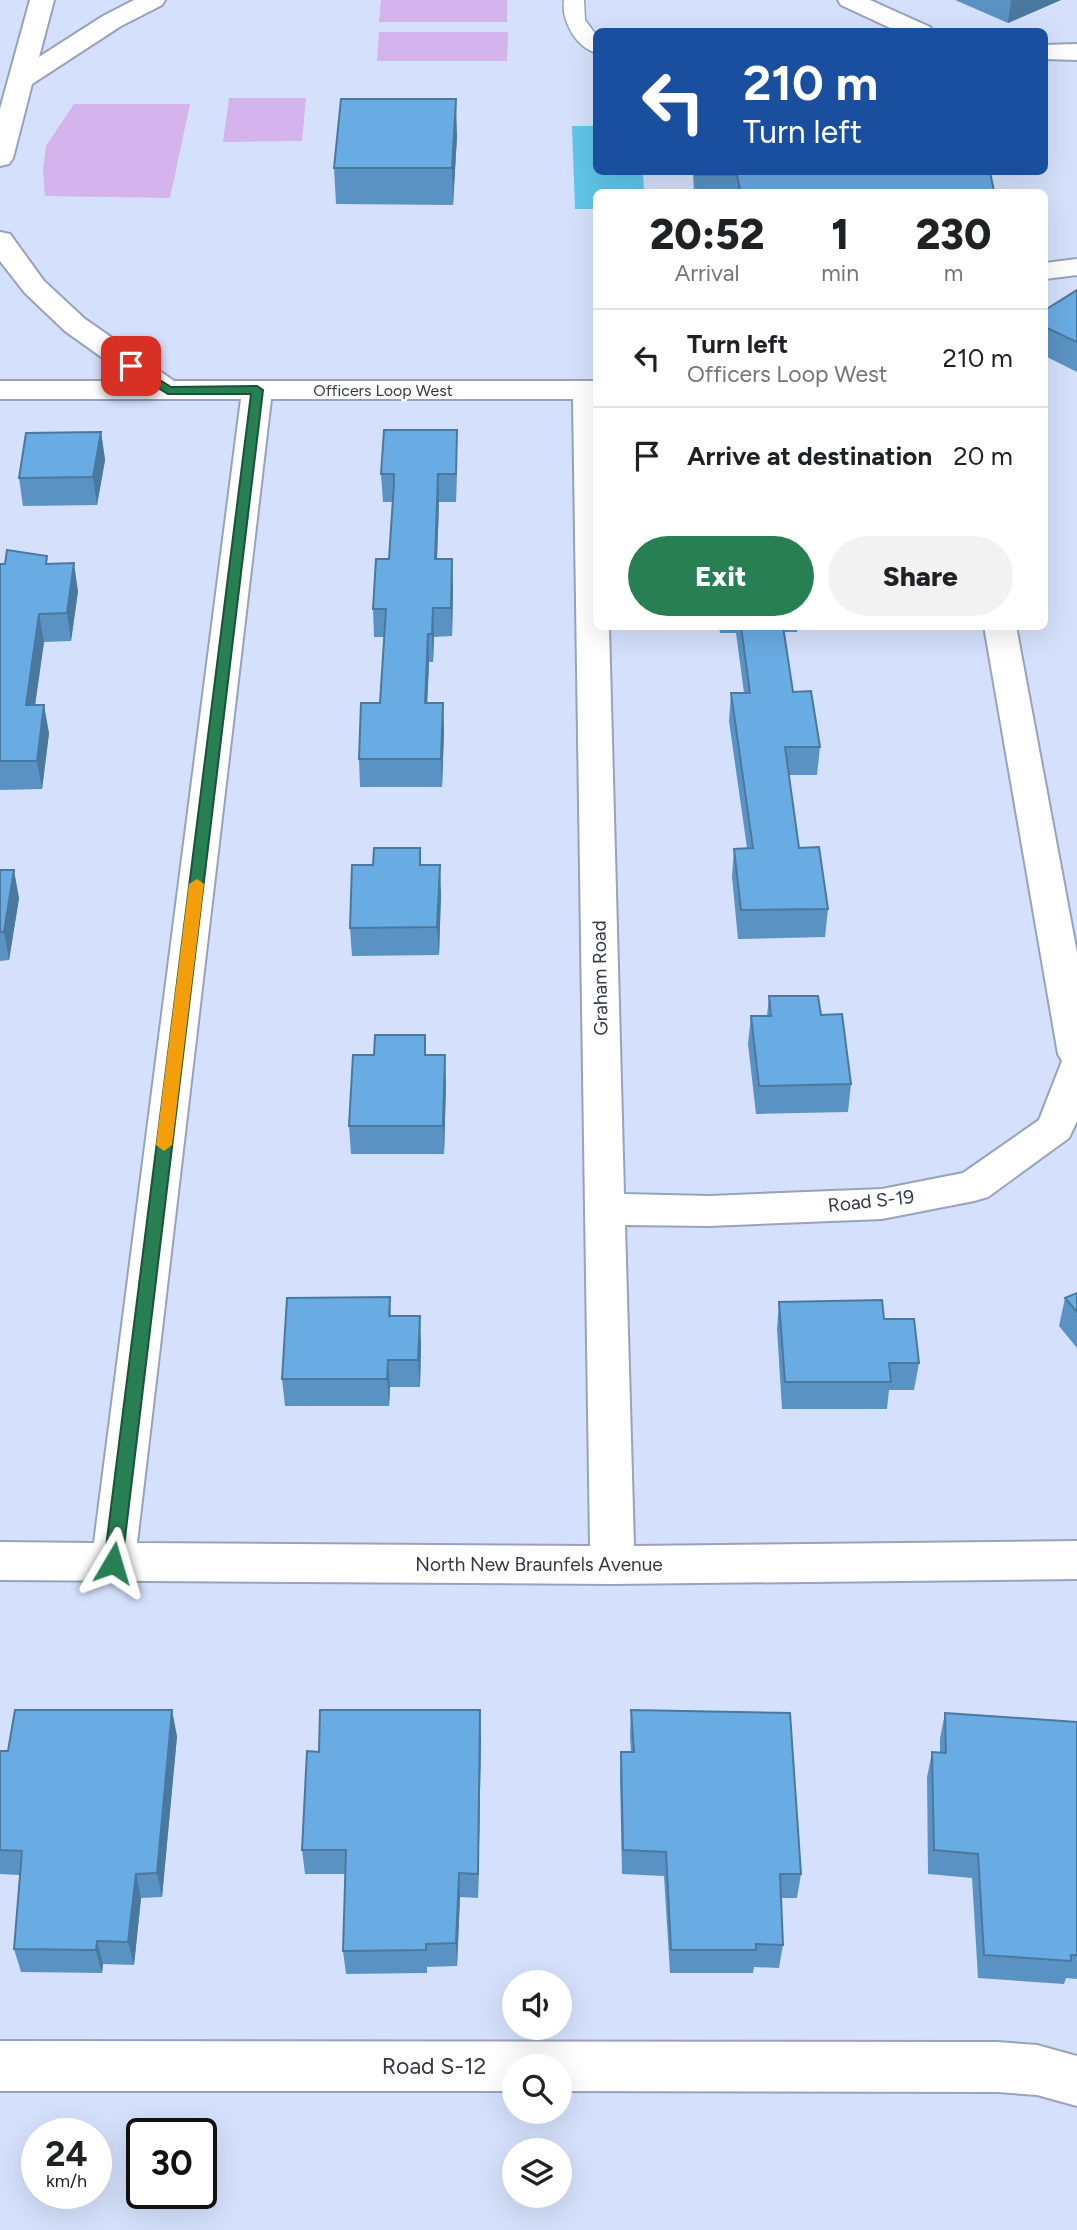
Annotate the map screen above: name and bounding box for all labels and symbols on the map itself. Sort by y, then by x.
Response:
pin [101,336,161,396]
street label: Officers Loop West [313,381,453,400]
street label: Graham Road [587,920,613,1036]
street label: Road S-19 [827,1185,915,1217]
position arrow [76,1526,150,1600]
street label: North New Braunfels Avenue [415,1553,663,1576]
street label: Road S-12 [382,2052,486,2080]
speed limit sign: 30 [126,2118,217,2209]

